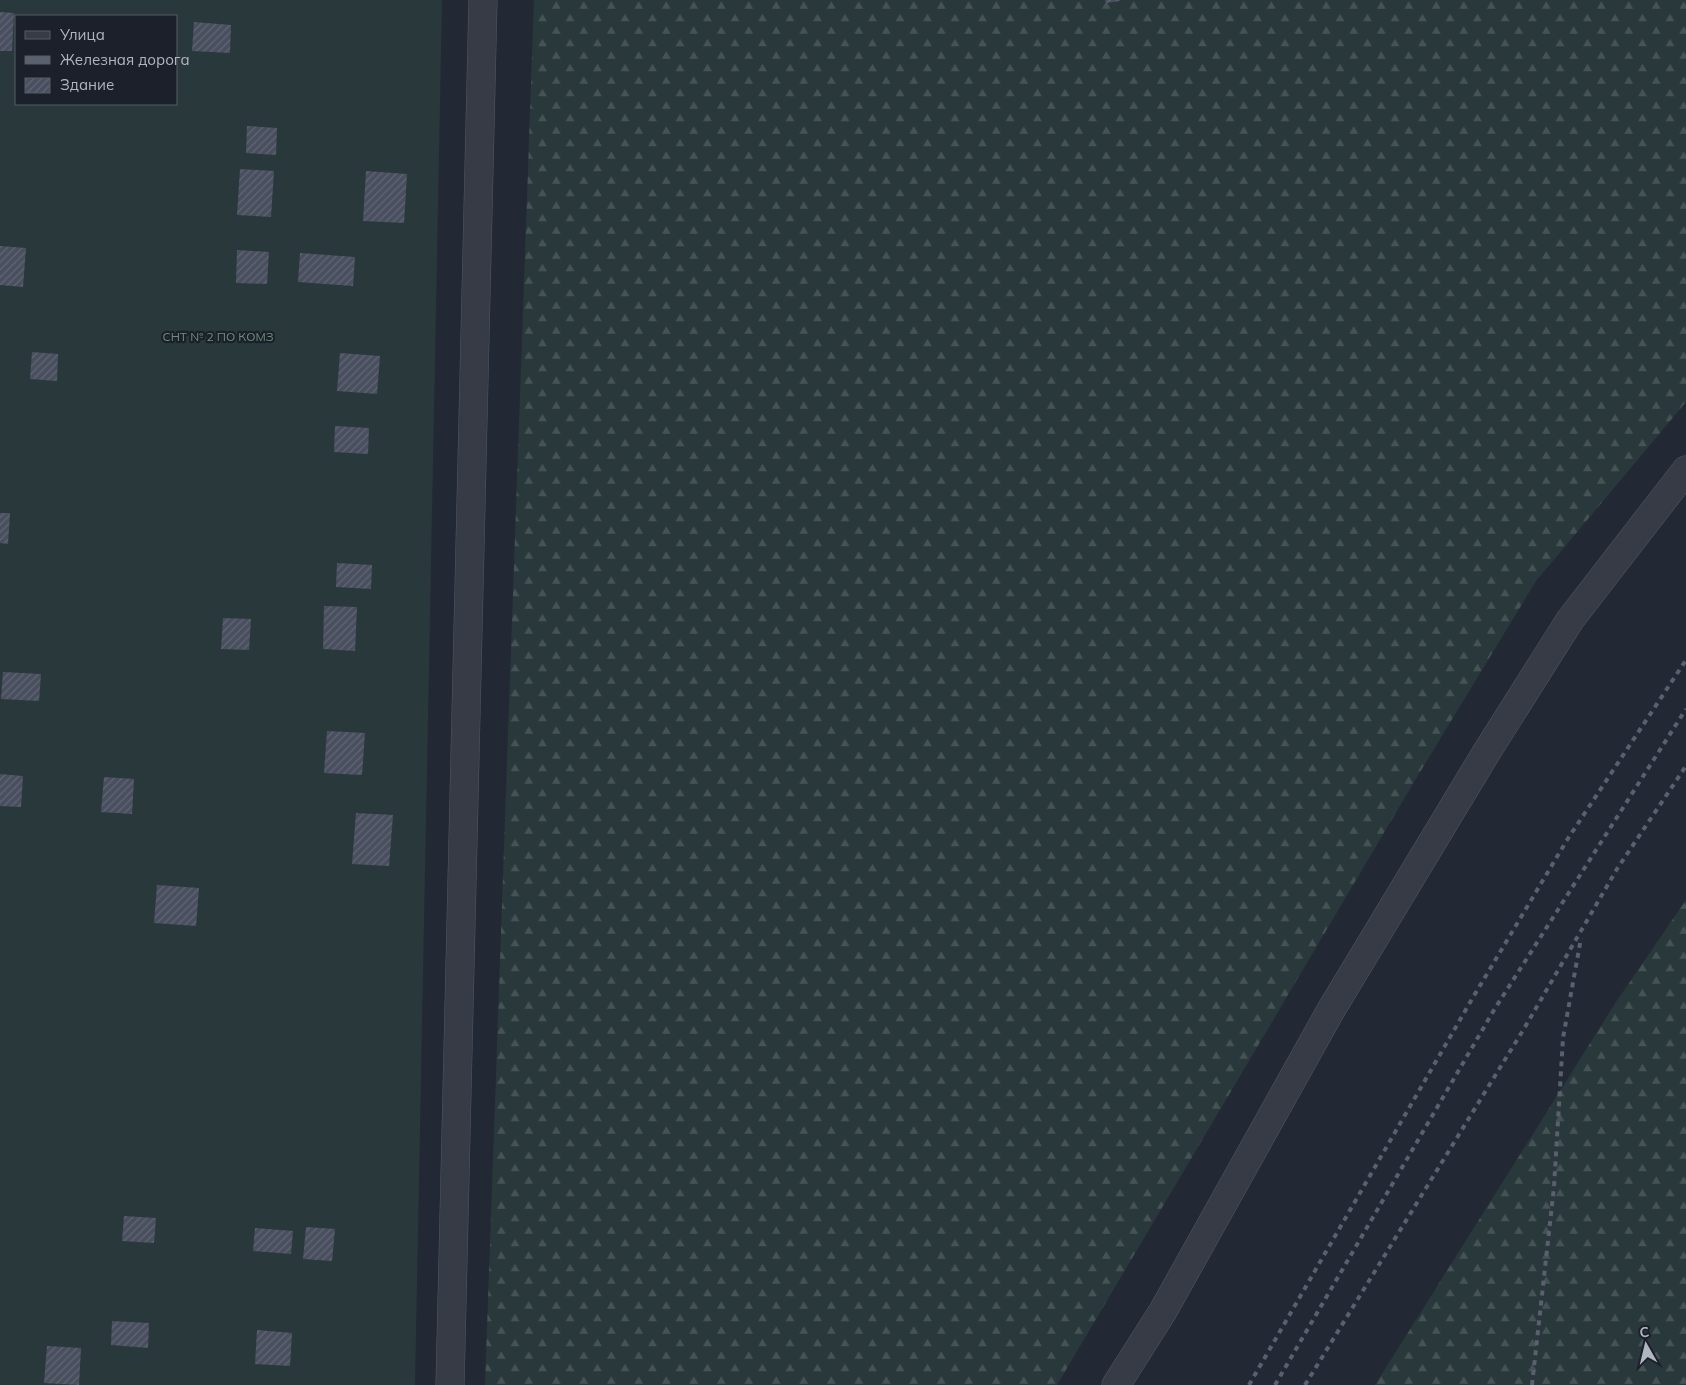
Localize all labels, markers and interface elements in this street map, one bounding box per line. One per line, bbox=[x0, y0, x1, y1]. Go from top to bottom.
legend bbox=[15, 15, 178, 105]
text: Улица bbox=[59, 25, 105, 44]
text: Железная дорога bbox=[60, 50, 190, 69]
text: Здание bbox=[60, 75, 114, 94]
park label: СНТ № 2 ПО КОМЗ bbox=[162, 329, 274, 344]
north arrow bbox=[1621, 1320, 1671, 1370]
text: С bbox=[1638, 1323, 1650, 1342]

